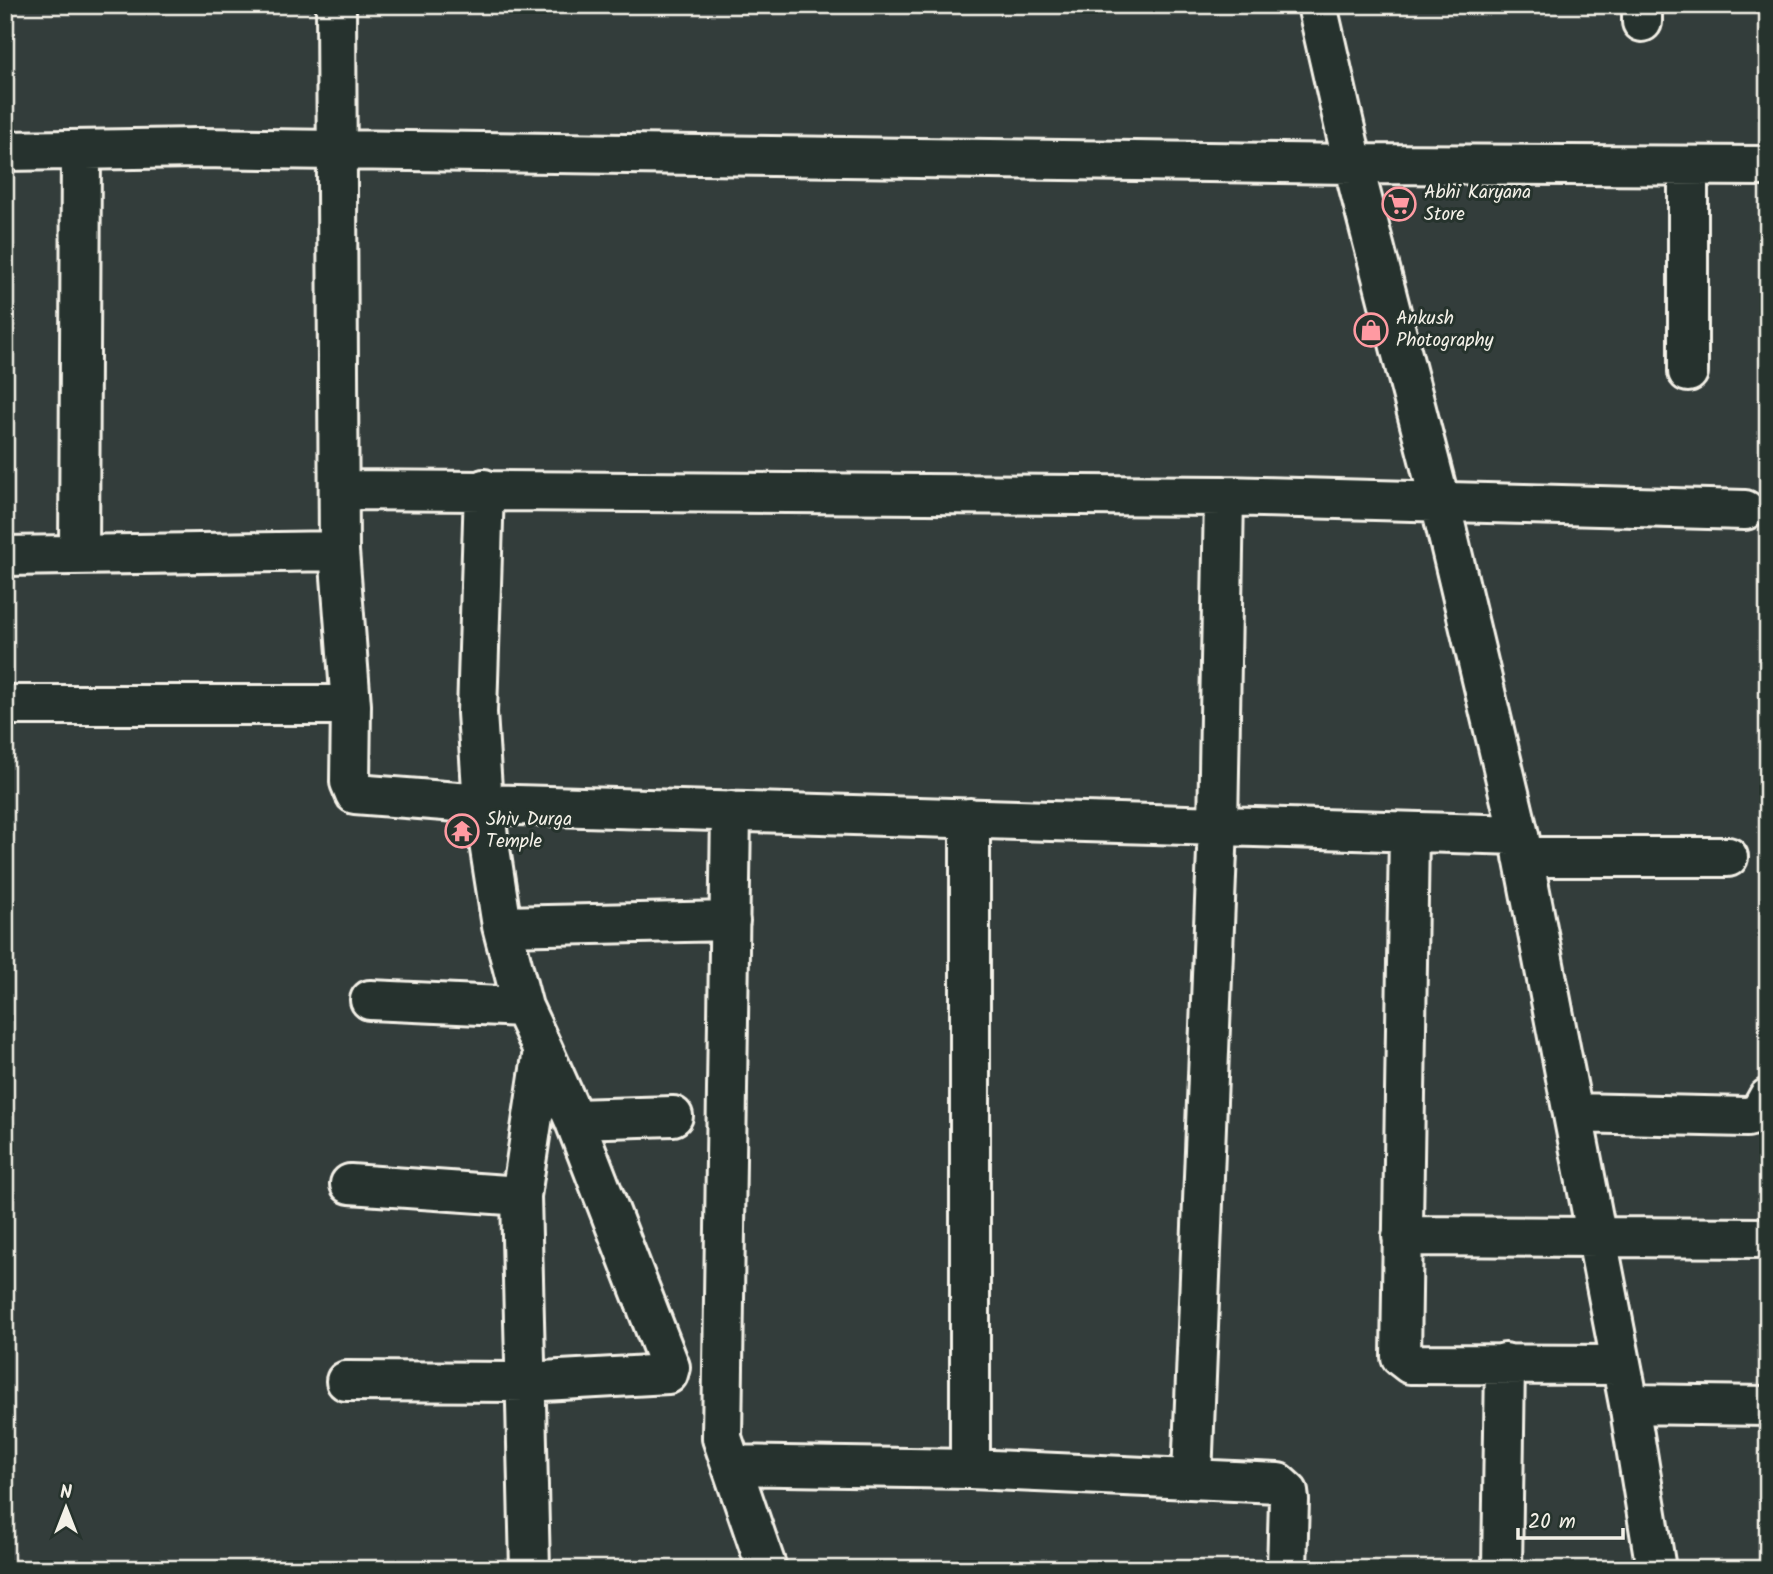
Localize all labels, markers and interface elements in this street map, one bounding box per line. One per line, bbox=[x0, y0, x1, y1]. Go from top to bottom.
place label: Abhi Karyana Store bbox=[1424, 178, 1531, 230]
supermarket icon: Abhi Karyana Store bbox=[1380, 185, 1418, 223]
place label: Ankush Photography bbox=[1396, 304, 1495, 356]
shop icon: Ankush Photography bbox=[1352, 311, 1390, 349]
place label: Shiv Durga Temple bbox=[486, 805, 572, 857]
temple icon: Shiv Durga Temple bbox=[443, 812, 481, 850]
north arrow bbox=[32, 1472, 102, 1542]
text: N bbox=[60, 1478, 72, 1508]
scale bar bbox=[1518, 1497, 1622, 1541]
text: 20 m bbox=[1528, 1506, 1576, 1539]

